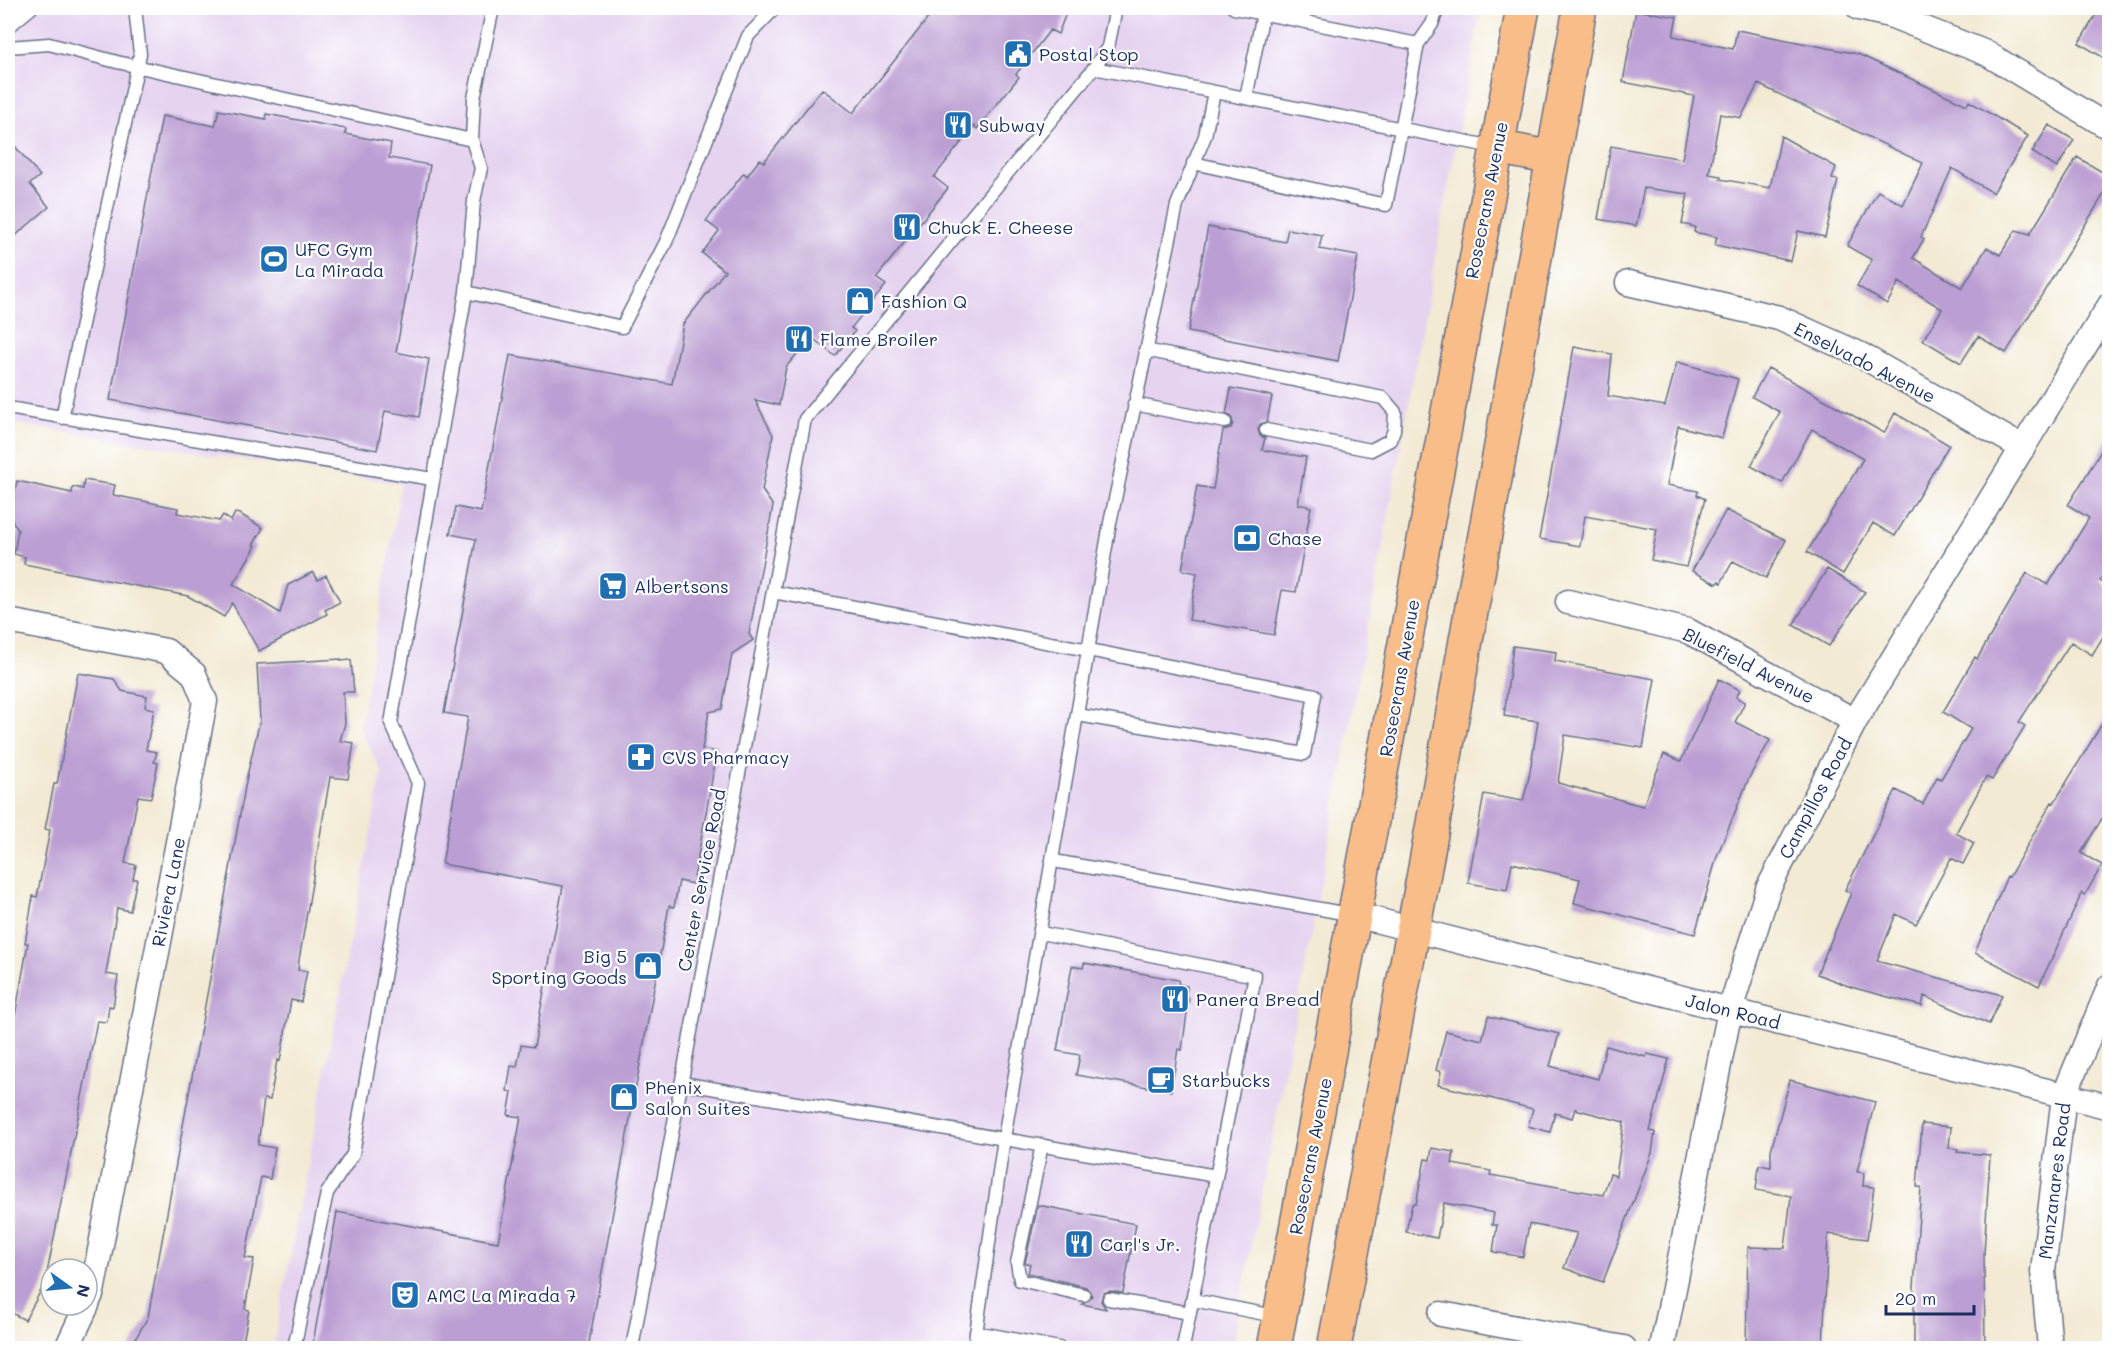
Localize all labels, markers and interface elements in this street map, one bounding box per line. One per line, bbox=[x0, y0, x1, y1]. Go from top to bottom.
public building icon: Postal Stop bbox=[1002, 38, 1034, 70]
place label: Postal Stop bbox=[1039, 42, 1139, 66]
restaurant icon: Subway bbox=[942, 109, 974, 141]
place label: Subway bbox=[979, 113, 1045, 137]
street label: Rosecrans Avenue bbox=[1459, 119, 1513, 281]
restaurant icon: Chuck E. Cheese bbox=[891, 211, 923, 243]
place label: Chuck E. Cheese bbox=[928, 215, 1073, 239]
place label: UFC Gym La Mirada bbox=[295, 237, 384, 282]
sports icon: UFC Gym La Mirada bbox=[258, 243, 290, 275]
shop icon: Fashion Q bbox=[844, 285, 876, 317]
place label: Fashion Q bbox=[881, 289, 967, 313]
street label: Enselvado Avenue bbox=[1790, 316, 1940, 408]
restaurant icon: Flame Broiler bbox=[783, 323, 815, 355]
place label: Flame Broiler bbox=[820, 327, 938, 351]
bank icon: Chase bbox=[1231, 522, 1263, 554]
place label: Chase bbox=[1268, 526, 1322, 550]
supermarket icon: Albertsons bbox=[597, 570, 629, 602]
place label: Albertsons bbox=[634, 574, 729, 598]
street label: Rosecrans Avenue bbox=[1373, 597, 1425, 759]
street label: Bluefield Avenue bbox=[1679, 622, 1819, 708]
street label: Campillos Road bbox=[1773, 733, 1857, 863]
pharmacy icon: CVS Pharmacy bbox=[625, 741, 657, 773]
place label: CVS Pharmacy bbox=[662, 745, 789, 769]
street label: Center Service Road bbox=[672, 787, 730, 973]
street label: Riviera Lane bbox=[146, 835, 190, 949]
place label: Big 5 Sporting Goods bbox=[492, 944, 627, 989]
shop icon: Big 5 Sporting Goods bbox=[632, 950, 664, 982]
restaurant icon: Panera Bread bbox=[1159, 983, 1191, 1015]
place label: Panera Bread bbox=[1196, 987, 1319, 1011]
street label: Jalon Road bbox=[1683, 988, 1783, 1034]
cafe icon: Starbucks bbox=[1145, 1064, 1177, 1096]
place label: Starbucks bbox=[1182, 1068, 1271, 1092]
place label: Phenix Salon Suites bbox=[645, 1075, 751, 1120]
street label: Rosecrans Avenue bbox=[1283, 1075, 1337, 1237]
shop icon: Phenix Salon Suites bbox=[608, 1081, 640, 1113]
street label: Manzanares Road bbox=[2032, 1101, 2076, 1261]
restaurant icon: Carl's Jr. bbox=[1063, 1228, 1095, 1260]
place label: Carl's Jr. bbox=[1100, 1232, 1180, 1256]
north arrow bbox=[39, 1257, 99, 1317]
scale bar bbox=[1886, 1278, 1974, 1316]
theatre icon: AMC La Mirada 7 bbox=[389, 1279, 421, 1311]
text: N bbox=[72, 1282, 96, 1300]
place label: AMC La Mirada 7 bbox=[426, 1283, 576, 1307]
text: 20 m bbox=[1895, 1286, 1936, 1310]

